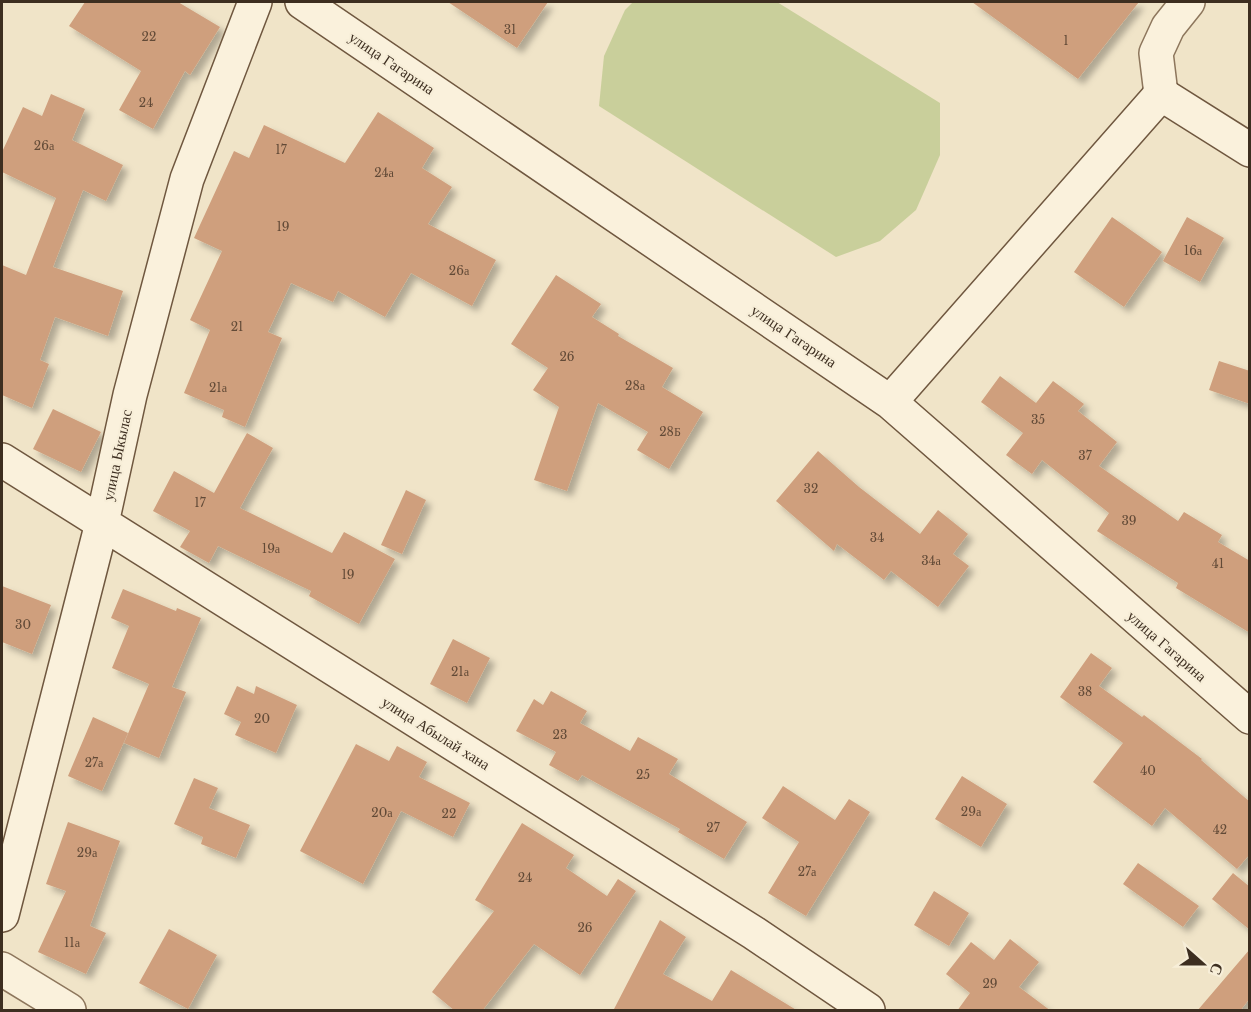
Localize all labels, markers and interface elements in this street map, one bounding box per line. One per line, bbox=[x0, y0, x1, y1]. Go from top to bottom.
house number: 31 bbox=[504, 22, 516, 37]
street label: улица Гагарина bbox=[346, 27, 439, 99]
house number: 22 bbox=[142, 29, 156, 44]
house number: 1 bbox=[1063, 33, 1069, 48]
house number: 24 bbox=[139, 95, 153, 110]
house number: 26а bbox=[34, 138, 55, 153]
house number: 17 bbox=[275, 142, 288, 157]
house number: 24а bbox=[374, 165, 395, 180]
house number: 19 bbox=[276, 219, 290, 234]
house number: 16а bbox=[1184, 243, 1203, 258]
house number: 26а bbox=[449, 263, 470, 278]
street label: улица Гагарина bbox=[748, 300, 841, 372]
house number: 21 bbox=[231, 319, 243, 334]
house number: 26 bbox=[559, 349, 575, 364]
house number: 28а bbox=[625, 378, 646, 393]
house number: 21а bbox=[209, 380, 228, 395]
street label: улица Ыкылас bbox=[98, 407, 136, 502]
house number: 35 bbox=[1031, 412, 1045, 427]
house number: 28Б bbox=[659, 424, 681, 439]
house number: 37 bbox=[1078, 448, 1093, 463]
house number: 32 bbox=[804, 481, 818, 496]
house number: 17 bbox=[194, 495, 207, 510]
house number: 39 bbox=[1121, 513, 1137, 528]
house number: 34 bbox=[870, 530, 884, 545]
house number: 19а bbox=[262, 541, 281, 556]
house number: 34а bbox=[921, 553, 942, 568]
house number: 41 bbox=[1212, 556, 1224, 571]
house number: 19 bbox=[341, 567, 355, 582]
street label: улица Гагарина bbox=[1123, 606, 1211, 686]
house number: 30 bbox=[15, 617, 31, 632]
house number: 21а bbox=[451, 664, 470, 679]
house number: 38 bbox=[1078, 684, 1092, 699]
street label: улица Абылай хана bbox=[378, 692, 494, 774]
house number: 20 bbox=[254, 711, 270, 726]
house number: 23 bbox=[553, 727, 567, 742]
house number: 27а bbox=[85, 755, 104, 770]
house number: 40 bbox=[1140, 763, 1156, 778]
house number: 25 bbox=[636, 767, 650, 782]
house number: 29а bbox=[961, 804, 982, 819]
house number: 20а bbox=[371, 805, 393, 820]
house number: 22 bbox=[442, 806, 456, 821]
house number: 27 bbox=[706, 820, 721, 835]
house number: 42 bbox=[1213, 822, 1227, 837]
house number: 29а bbox=[77, 845, 98, 860]
house number: 27а bbox=[798, 864, 817, 879]
house number: 24 bbox=[518, 870, 532, 885]
house number: 26 bbox=[577, 920, 593, 935]
north arrow bbox=[1173, 934, 1233, 994]
house number: 11а bbox=[64, 935, 81, 950]
text: С bbox=[1206, 960, 1228, 978]
house number: 29 bbox=[982, 976, 998, 991]

